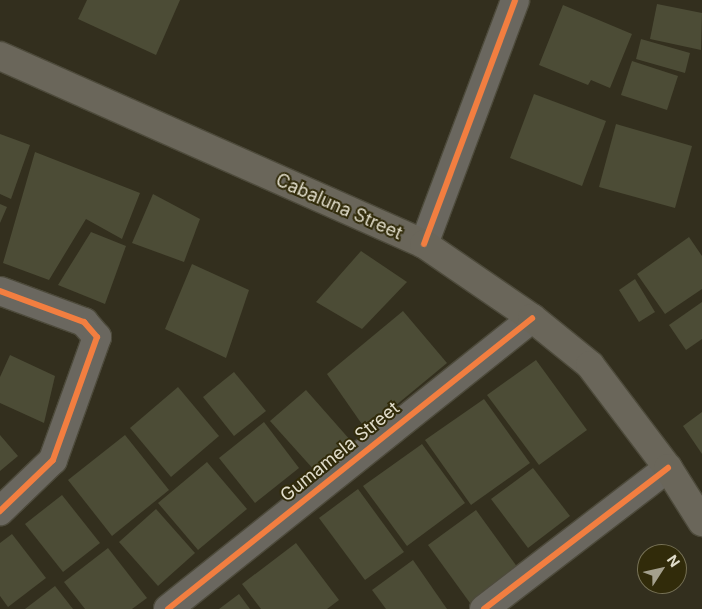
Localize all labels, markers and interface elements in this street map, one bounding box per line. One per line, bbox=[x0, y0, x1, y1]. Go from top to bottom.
street label: Cabaluna Street bbox=[272, 169, 406, 245]
street label: Gumamela Street bbox=[276, 397, 404, 507]
north arrow bbox=[637, 544, 687, 594]
text: N bbox=[664, 551, 684, 570]

